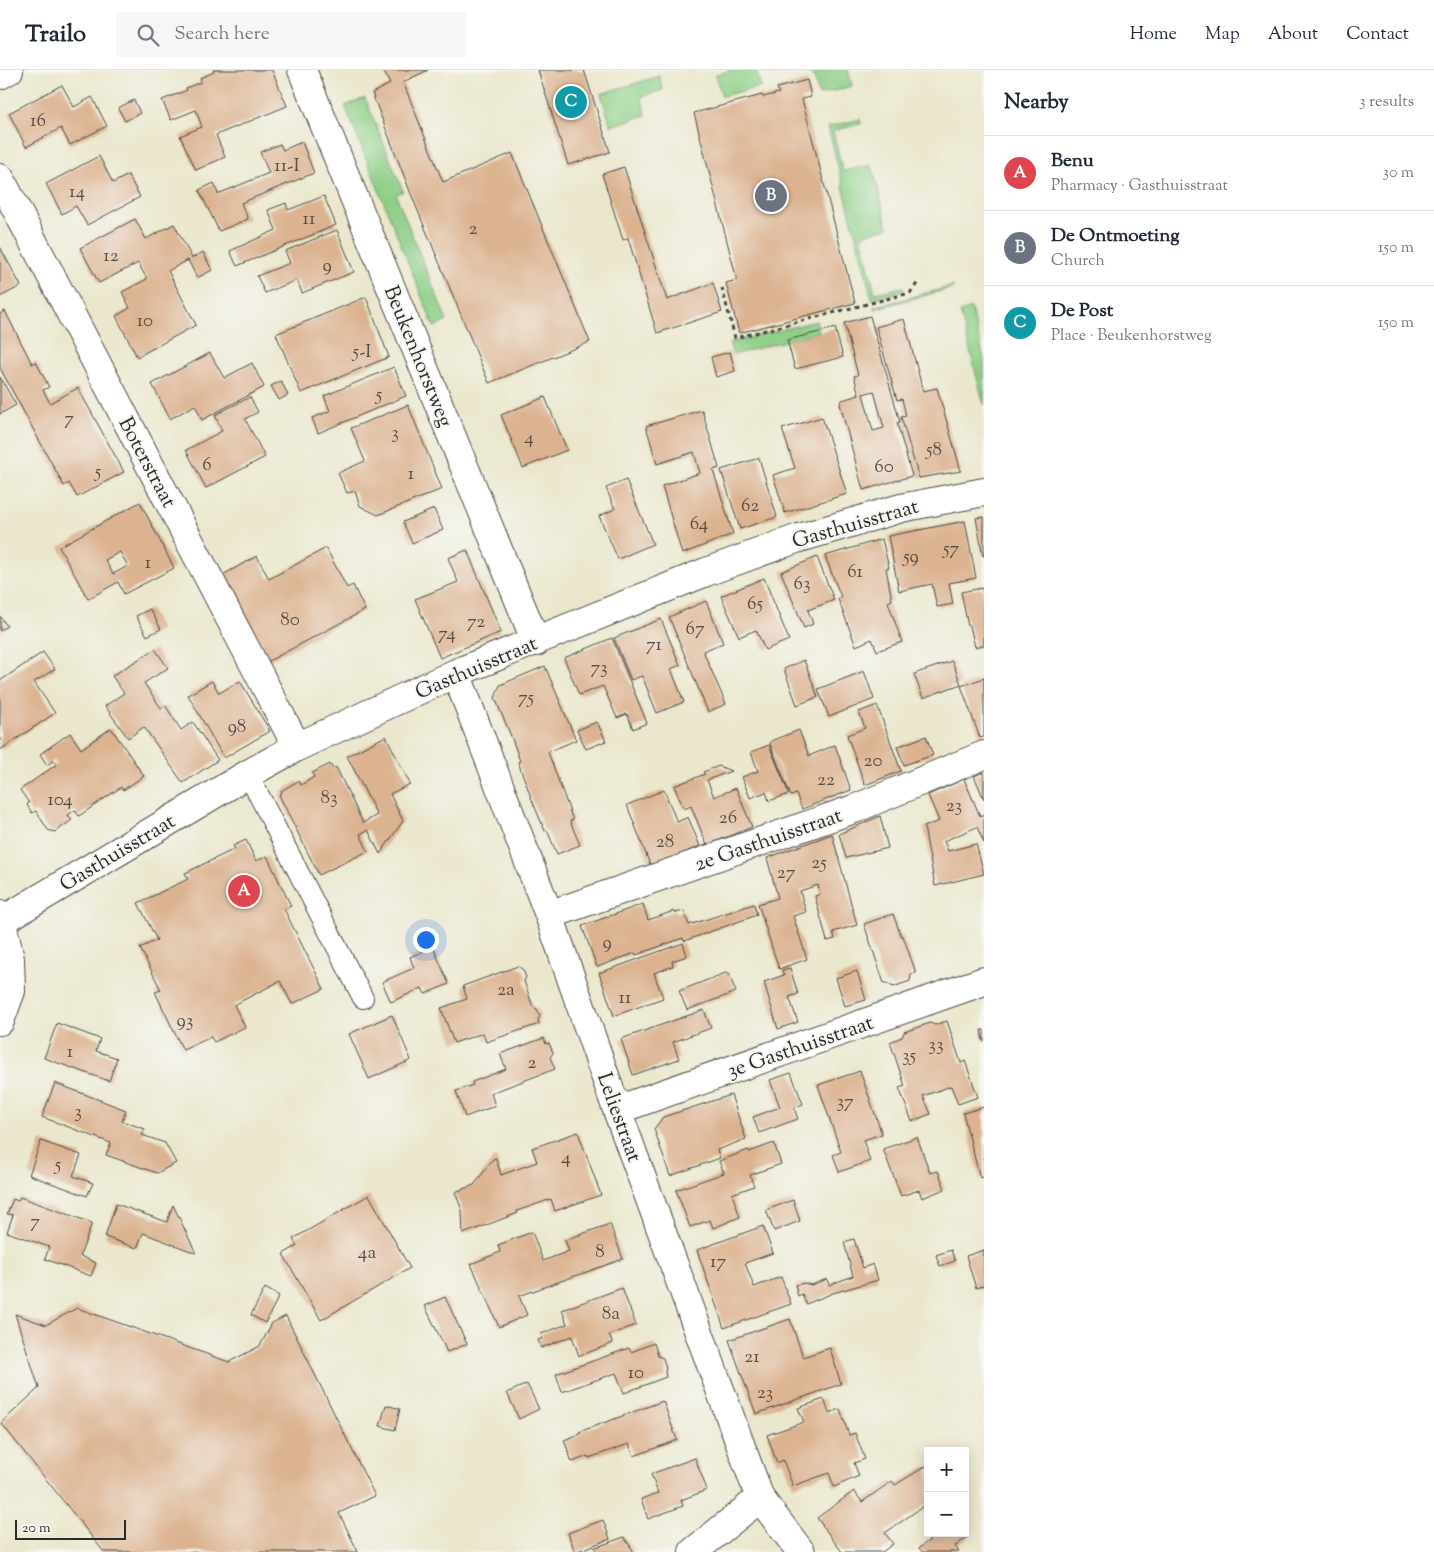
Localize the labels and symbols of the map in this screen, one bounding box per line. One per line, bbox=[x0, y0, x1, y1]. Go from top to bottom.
pin: C bbox=[555, 83, 587, 121]
house number: 16 bbox=[30, 108, 46, 135]
house number: 11-I bbox=[274, 153, 300, 180]
pin: B bbox=[755, 177, 787, 215]
house number: 14 bbox=[69, 179, 85, 206]
house number: 11 bbox=[303, 206, 316, 233]
house number: 2 bbox=[469, 216, 478, 243]
house number: 12 bbox=[103, 243, 119, 270]
house number: 9 bbox=[322, 253, 332, 280]
street label: Beukenhorstweg bbox=[375, 281, 459, 432]
house number: 10 bbox=[137, 308, 153, 335]
house number: 5-I bbox=[351, 339, 372, 366]
house number: 5 bbox=[375, 382, 383, 409]
house number: 7 bbox=[64, 406, 74, 433]
street label: Boterstraat bbox=[110, 412, 183, 514]
house number: 3 bbox=[391, 420, 399, 447]
house number: 4 bbox=[524, 425, 534, 452]
house number: 58 bbox=[925, 437, 942, 464]
house number: 6 bbox=[202, 452, 212, 479]
house number: 60 bbox=[874, 454, 894, 481]
house number: 5 bbox=[94, 459, 102, 486]
house number: 1 bbox=[408, 461, 415, 488]
house number: 62 bbox=[741, 493, 759, 520]
street label: Gasthuisstraat bbox=[789, 493, 922, 557]
house number: 64 bbox=[690, 511, 709, 538]
house number: 57 bbox=[942, 536, 959, 563]
house number: 59 bbox=[902, 544, 919, 571]
house number: 1 bbox=[145, 550, 152, 577]
house number: 61 bbox=[847, 559, 863, 586]
house number: 63 bbox=[793, 571, 811, 598]
house number: 65 bbox=[747, 591, 763, 618]
house number: 80 bbox=[280, 607, 300, 634]
house number: 72 bbox=[467, 609, 485, 636]
house number: 67 bbox=[686, 616, 705, 643]
house number: 74 bbox=[438, 621, 456, 648]
street label: Gasthuisstraat bbox=[411, 630, 543, 708]
house number: 71 bbox=[646, 632, 663, 659]
house number: 73 bbox=[590, 655, 608, 682]
house number: 75 bbox=[518, 685, 535, 712]
house number: 98 bbox=[228, 714, 246, 741]
house number: 20 bbox=[864, 748, 882, 775]
house number: 22 bbox=[817, 767, 835, 794]
house number: 83 bbox=[320, 785, 338, 812]
house number: 104 bbox=[48, 787, 73, 814]
house number: 23 bbox=[946, 793, 962, 820]
street label: 2e Gasthuisstraat bbox=[691, 802, 847, 880]
house number: 26 bbox=[719, 805, 737, 832]
street label: Gasthuisstraat bbox=[54, 807, 182, 900]
house number: 28 bbox=[656, 829, 674, 856]
house number: 25 bbox=[811, 850, 827, 877]
house number: 27 bbox=[777, 860, 796, 887]
pin: A bbox=[228, 872, 260, 910]
your location bbox=[413, 927, 439, 953]
house number: 9 bbox=[602, 930, 612, 957]
house number: 2a bbox=[497, 977, 515, 1004]
house number: 11 bbox=[619, 985, 632, 1012]
house number: 93 bbox=[177, 1008, 193, 1035]
street label: 3e Gasthuisstraat bbox=[723, 1009, 878, 1087]
house number: 33 bbox=[928, 1032, 944, 1059]
house number: 1 bbox=[67, 1039, 74, 1066]
house number: 35 bbox=[902, 1043, 917, 1070]
house number: 2 bbox=[528, 1050, 537, 1077]
street label: Leliestraat bbox=[588, 1069, 648, 1167]
house number: 37 bbox=[836, 1089, 854, 1116]
house number: 3 bbox=[74, 1099, 82, 1126]
house number: 4 bbox=[561, 1145, 571, 1172]
house number: 5 bbox=[54, 1152, 62, 1179]
house number: 7 bbox=[30, 1209, 40, 1236]
house number: 8 bbox=[595, 1239, 605, 1266]
house number: 4a bbox=[358, 1240, 376, 1267]
house number: 17 bbox=[710, 1249, 726, 1276]
house number: 8a bbox=[602, 1301, 620, 1328]
house number: 21 bbox=[744, 1344, 760, 1371]
house number: 10 bbox=[628, 1360, 644, 1387]
house number: 23 bbox=[757, 1380, 773, 1407]
scale bar bbox=[15, 1517, 126, 1540]

